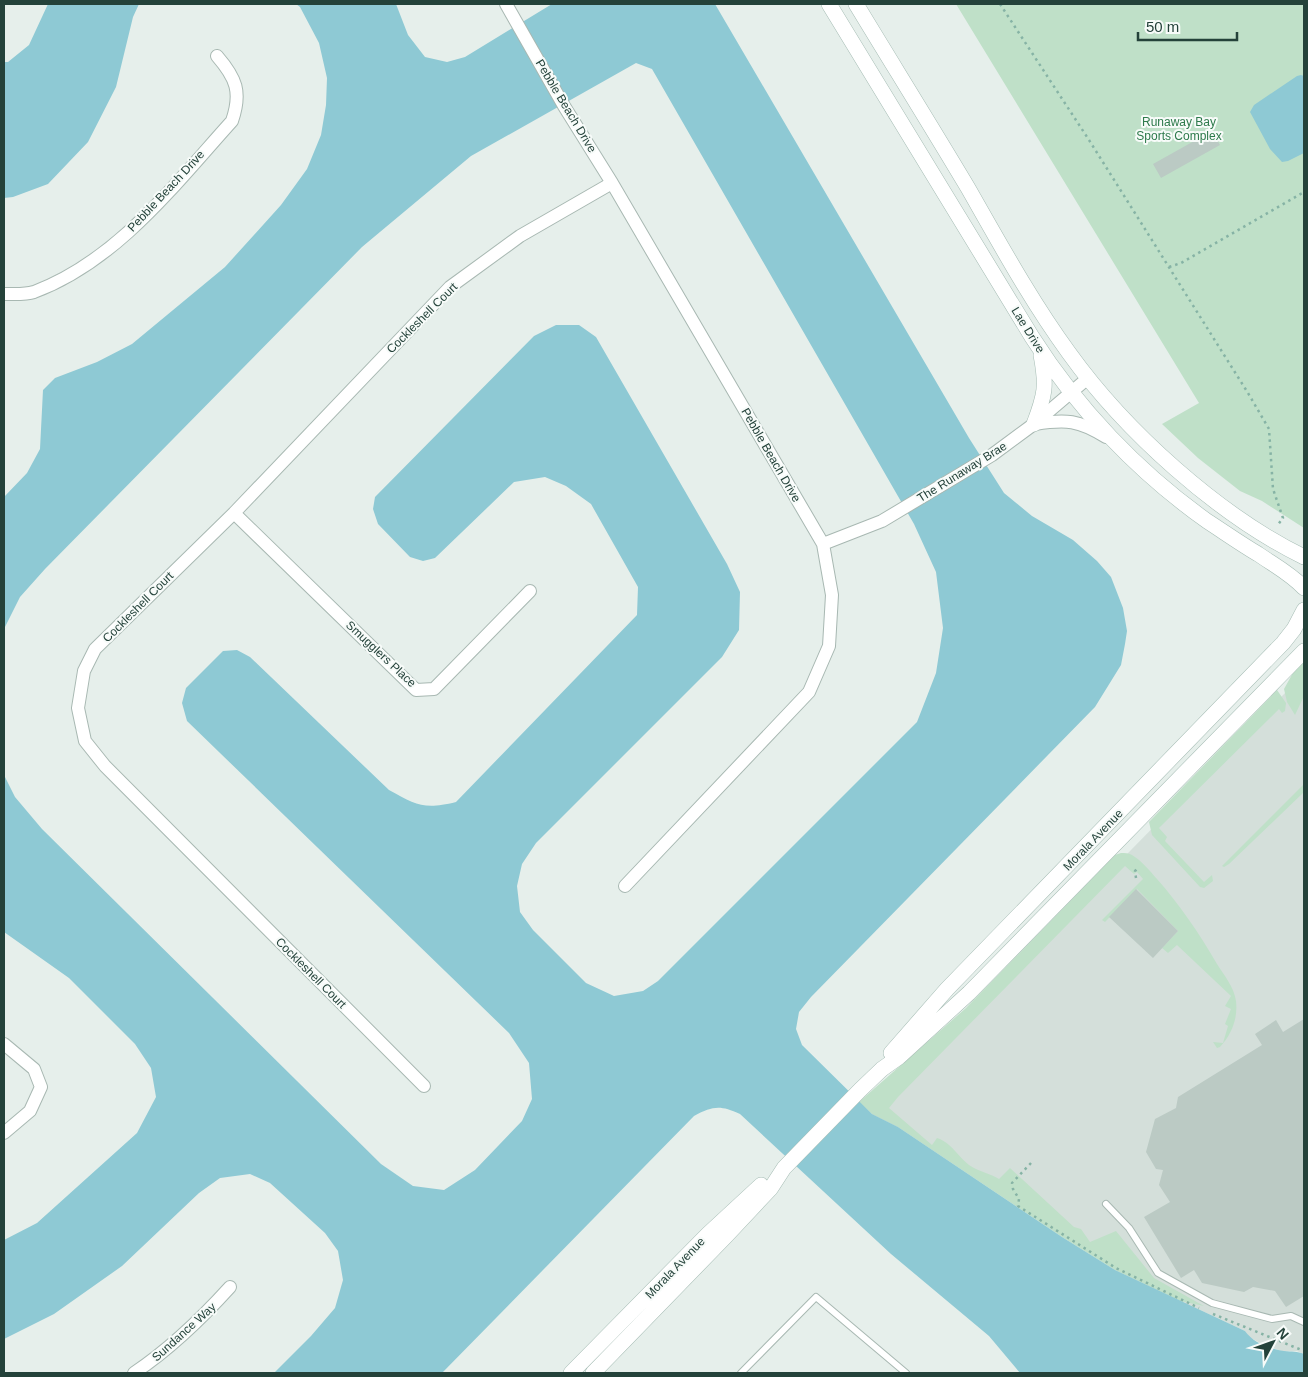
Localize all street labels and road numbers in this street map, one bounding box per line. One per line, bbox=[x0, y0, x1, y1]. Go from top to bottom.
street label: Pebble Beach Drive bbox=[533, 57, 599, 155]
street label: Pebble Beach Drive bbox=[125, 147, 208, 235]
street label: Cockleshell Court bbox=[384, 279, 461, 356]
street label: Lae Drive bbox=[1008, 305, 1048, 356]
street label: Pebble Beach Drive bbox=[738, 406, 804, 505]
street label: The Runaway Brae bbox=[915, 439, 1010, 505]
street label: Cockleshell Court bbox=[100, 568, 177, 645]
street label: Smugglers Place bbox=[343, 618, 419, 690]
street label: Morala Avenue bbox=[1060, 806, 1126, 874]
street label: Cockleshell Court bbox=[273, 935, 350, 1012]
street label: Morala Avenue bbox=[642, 1234, 708, 1302]
street label: Sundance Way bbox=[149, 1300, 219, 1364]

